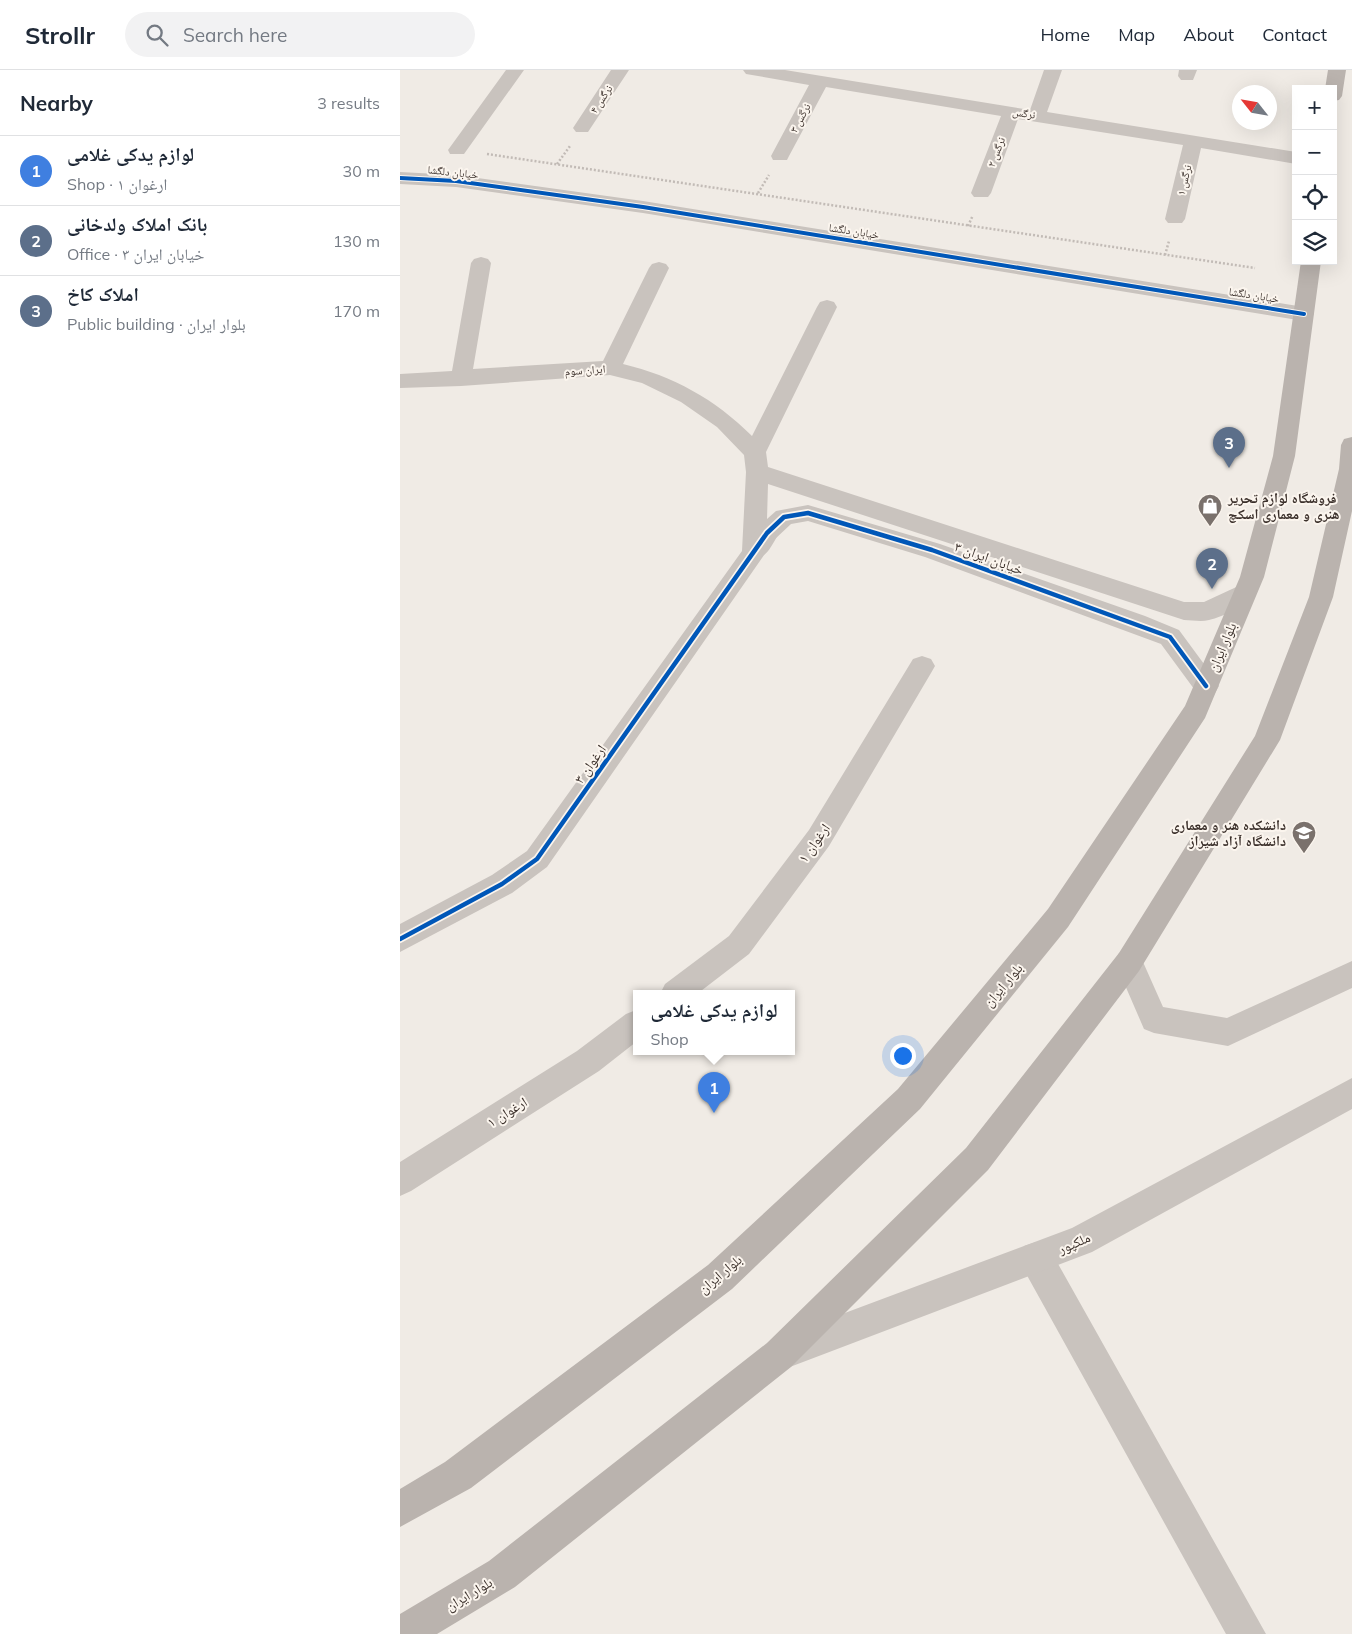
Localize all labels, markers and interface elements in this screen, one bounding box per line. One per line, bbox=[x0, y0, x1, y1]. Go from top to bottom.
search box bbox=[125, 12, 475, 57]
text: Strollr bbox=[25, 20, 95, 50]
icon: search bbox=[143, 21, 171, 49]
text: Search here bbox=[183, 23, 287, 47]
text: Home bbox=[1040, 23, 1090, 46]
text: Map bbox=[1118, 23, 1155, 46]
text: About bbox=[1183, 23, 1234, 46]
text: Contact bbox=[1262, 23, 1327, 46]
street label: نرگس ۴ bbox=[587, 82, 615, 116]
north arrow bbox=[1232, 85, 1277, 130]
map controls bbox=[1292, 85, 1337, 265]
button: + bbox=[1292, 85, 1337, 130]
text: Nearby bbox=[20, 90, 93, 116]
text: 3 results bbox=[317, 93, 380, 113]
street label: نرگس ۳ bbox=[787, 101, 813, 135]
street label: نرگس bbox=[1011, 104, 1037, 122]
button: − bbox=[1292, 130, 1337, 175]
street label: نرگس ۲ bbox=[984, 135, 1008, 169]
text: لوازم یدکی غلامی bbox=[67, 142, 194, 166]
text: 1 bbox=[31, 161, 41, 181]
text: 30 m bbox=[343, 161, 380, 181]
street label: خیابان دلگشا bbox=[427, 162, 479, 182]
street label: نرگس ۱ bbox=[1174, 163, 1194, 197]
text: Shop · ارغوان ۱ bbox=[67, 174, 167, 194]
button: locate bbox=[1292, 175, 1337, 220]
text: بانک املاک ولدخانی bbox=[67, 212, 207, 236]
street label: خیابان دلگشا bbox=[828, 220, 880, 242]
button: layers bbox=[1292, 220, 1337, 265]
text: 2 bbox=[31, 231, 41, 251]
text: 130 m bbox=[333, 231, 380, 251]
text: Office · خیابان ایران ۳ bbox=[67, 244, 205, 264]
text: املاک کاخ bbox=[67, 282, 139, 306]
street label: خیابان دلگشا bbox=[1228, 284, 1280, 306]
text: 3 bbox=[31, 301, 41, 321]
text: 170 m bbox=[333, 301, 380, 321]
text: Public building · بلوار ایران bbox=[67, 314, 246, 334]
street label: ایران سوم bbox=[564, 362, 606, 378]
pin: 3 bbox=[1213, 427, 1245, 468]
place label: فروشگاه لوازم تحریر هنری و معماری اسکچ bbox=[1227, 489, 1340, 523]
shop icon: فروشگاه لوازم تحریر هنری و معماری اسکچ bbox=[1197, 493, 1223, 527]
street label: خیابان ایران ۳ bbox=[952, 537, 1026, 579]
pin: 2 bbox=[1196, 548, 1228, 589]
street label: بلوار ایران bbox=[1204, 620, 1240, 674]
street label: ارغوان ۳ bbox=[570, 741, 610, 787]
place label: دانشکده هنر و معماری دانشگاه آزاد شیراز bbox=[1171, 816, 1286, 850]
street label: ارغوان ۱ bbox=[794, 820, 834, 866]
school or university icon: دانشکده هنر و معماری دانشگاه آزاد شیراز bbox=[1291, 820, 1317, 854]
street label: بلوار ایران bbox=[980, 959, 1027, 1011]
popup bbox=[633, 990, 795, 1055]
text: لوازم یدکی غلامی bbox=[650, 998, 778, 1022]
text: Shop bbox=[650, 1029, 689, 1049]
your location bbox=[890, 1043, 916, 1069]
pin: 1 bbox=[698, 1072, 730, 1113]
street label: ارغوان ۱ bbox=[484, 1093, 530, 1131]
street label: ملکپور bbox=[1054, 1228, 1093, 1258]
street label: بلوار ایران bbox=[694, 1250, 746, 1297]
street label: بلوار ایران bbox=[442, 1573, 496, 1615]

